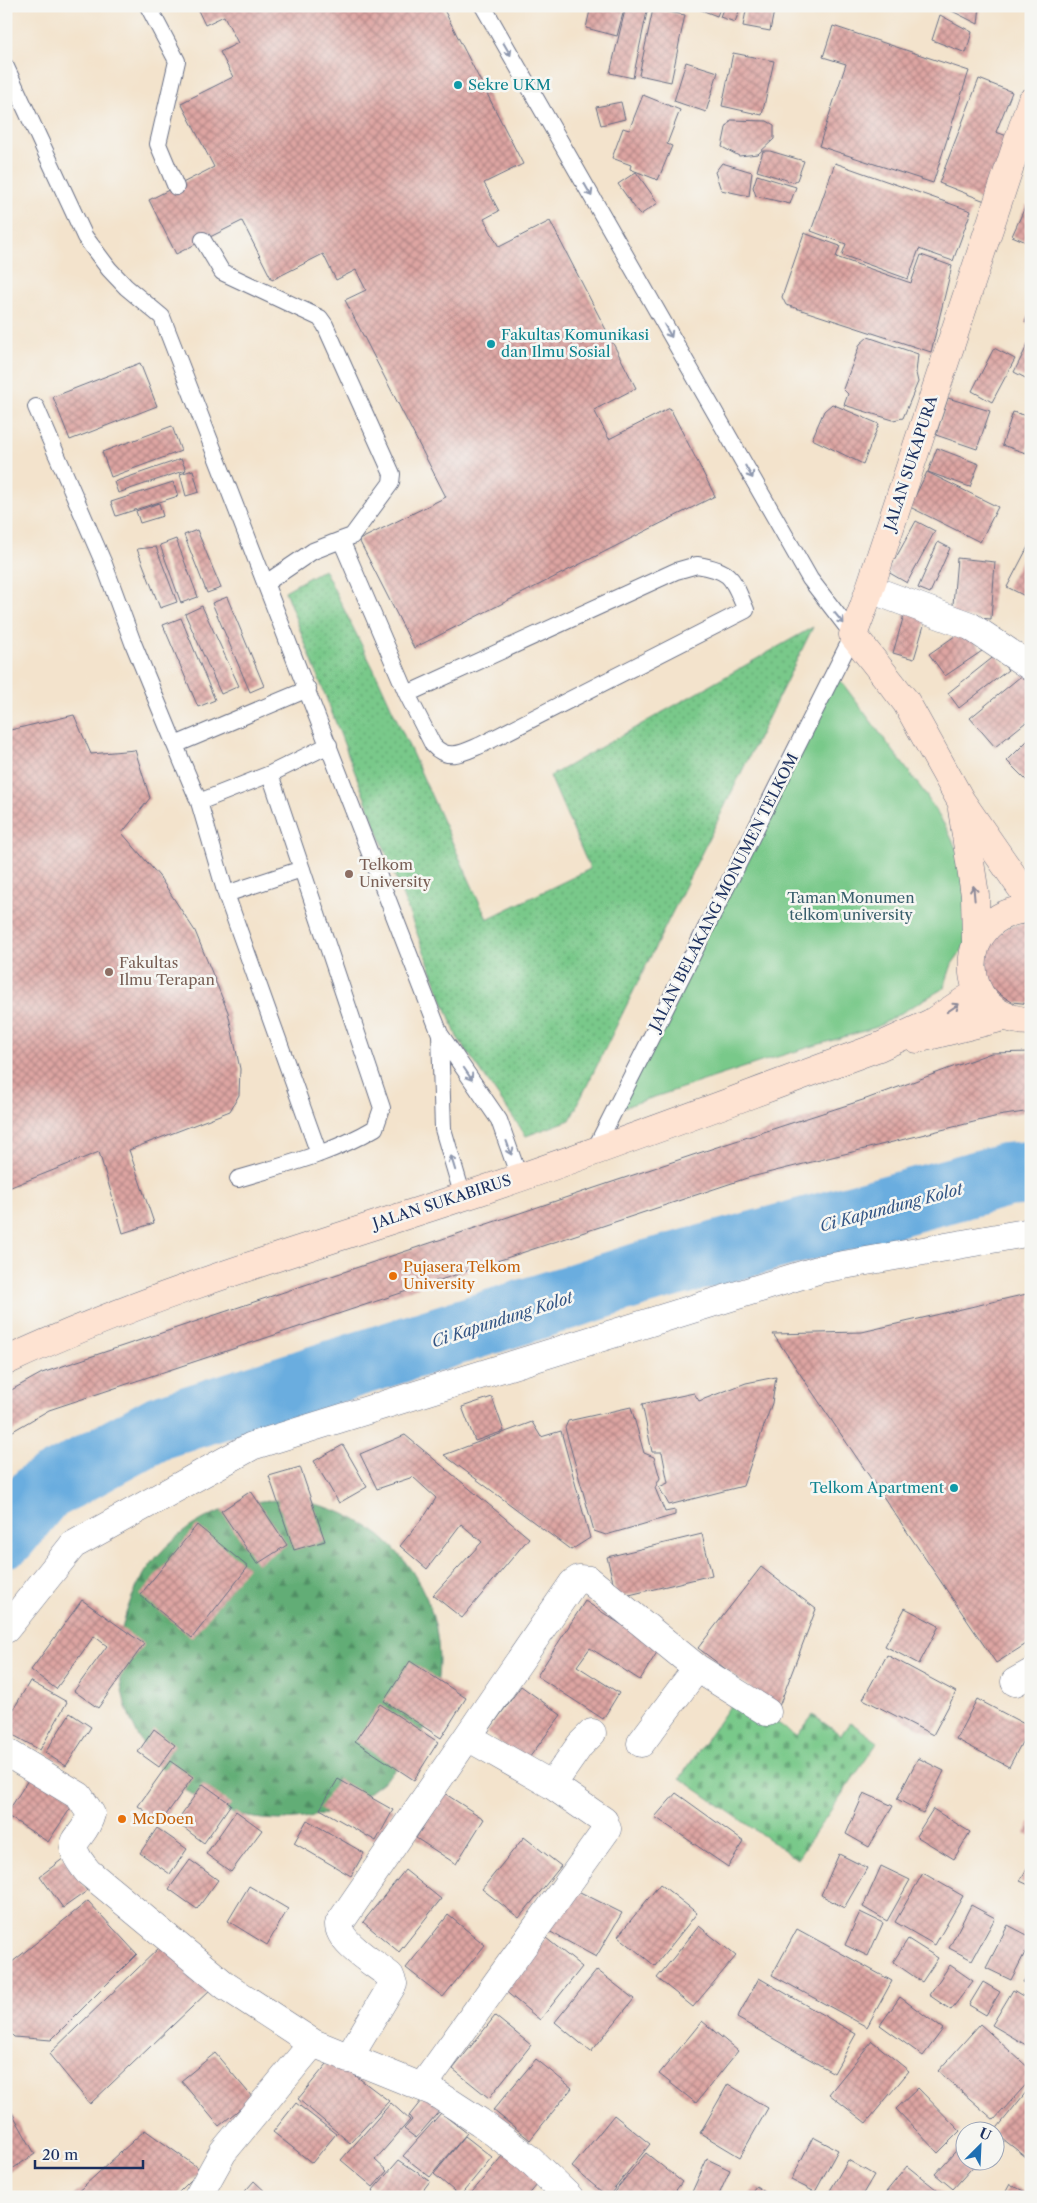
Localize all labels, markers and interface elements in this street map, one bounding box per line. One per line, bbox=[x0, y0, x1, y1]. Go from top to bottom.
one-way arrow bbox=[503, 41, 513, 55]
place label: Sekre UKM bbox=[468, 75, 551, 94]
marker: Sekre UKM bbox=[452, 79, 464, 91]
one-way arrow bbox=[583, 182, 593, 197]
one-way arrow bbox=[663, 324, 673, 339]
place label: Fakultas Komunikasi dan Ilmu Sosial bbox=[501, 325, 650, 361]
marker: Fakultas Komunikasi dan Ilmu Sosial bbox=[485, 338, 497, 350]
street label: JALAN SUKAPURA bbox=[879, 392, 942, 535]
one-way arrow bbox=[744, 465, 754, 479]
one-way arrow bbox=[833, 611, 844, 624]
street label: JALAN BELAKANG MONUMEN TELKOM bbox=[644, 750, 802, 1036]
place label: Telkom University bbox=[359, 855, 432, 891]
marker: Telkom University bbox=[343, 868, 355, 880]
one-way arrow bbox=[969, 885, 979, 901]
park label: Taman Monumen telkom university bbox=[787, 888, 915, 924]
place label: Fakultas Ilmu Terapan bbox=[119, 953, 215, 989]
marker: Fakultas Ilmu Terapan bbox=[103, 966, 115, 978]
one-way arrow bbox=[946, 1003, 960, 1013]
one-way arrow bbox=[462, 1067, 473, 1081]
one-way arrow bbox=[505, 1140, 514, 1156]
one-way arrow bbox=[448, 1155, 458, 1171]
street label: JALAN SUKABIRUS bbox=[368, 1170, 513, 1234]
water label: Ci Kapundung Kolot bbox=[817, 1178, 966, 1236]
place label: Pujasera Telkom University bbox=[403, 1257, 521, 1293]
marker: Pujasera Telkom University bbox=[387, 1270, 399, 1282]
water label: Ci Kapundung Kolot bbox=[429, 1286, 576, 1351]
place label: Telkom Apartment bbox=[810, 1478, 945, 1497]
marker: Telkom Apartment bbox=[948, 1482, 960, 1494]
place label: McDoen bbox=[132, 1809, 194, 1828]
marker: McDoen bbox=[116, 1813, 128, 1825]
north arrow bbox=[954, 2120, 1004, 2170]
text: U bbox=[976, 2124, 995, 2145]
scale bar bbox=[35, 2138, 142, 2170]
text: 20 m bbox=[42, 2145, 78, 2164]

